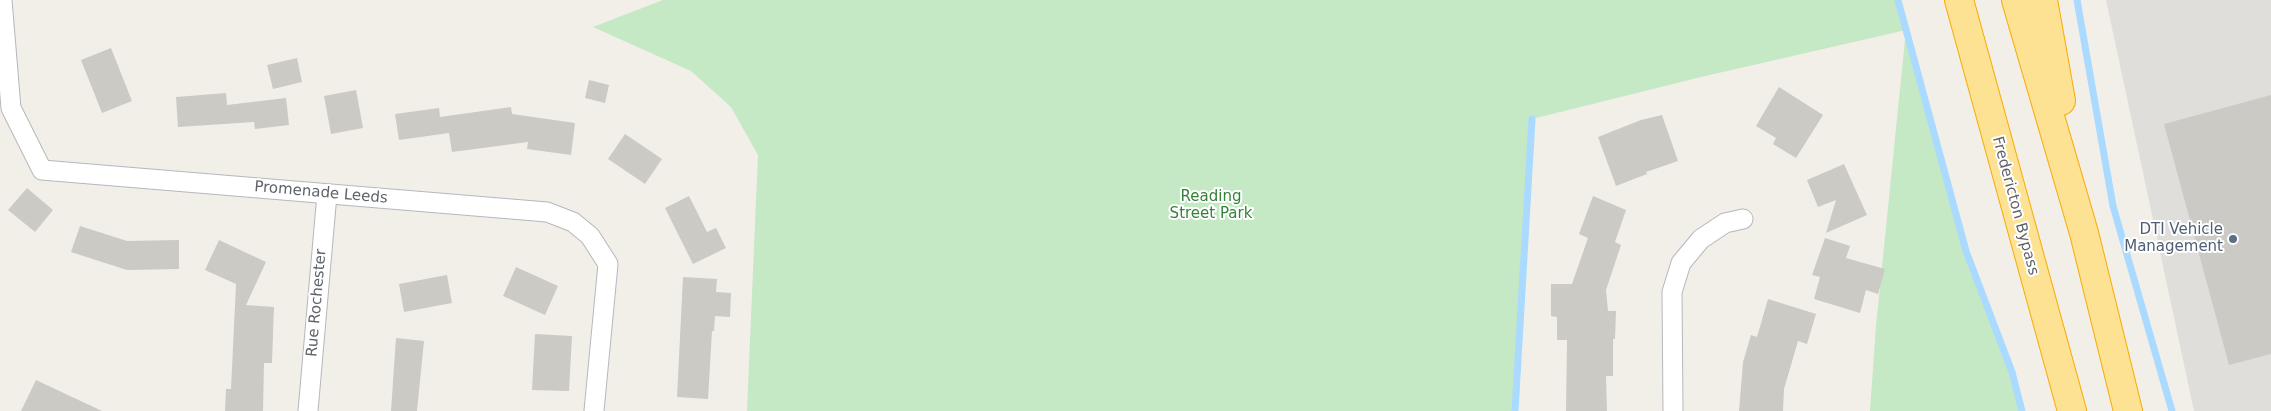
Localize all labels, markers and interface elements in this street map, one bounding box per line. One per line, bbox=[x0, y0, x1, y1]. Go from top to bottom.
street label: Fredericton Bypass bbox=[1988, 135, 2042, 277]
street label: Promenade Leeds bbox=[254, 178, 388, 208]
park label: Reading Street Park bbox=[1170, 188, 1252, 223]
place label: DTI Vehicle Management bbox=[2124, 221, 2223, 256]
marker: DTI Vehicle Management bbox=[2227, 233, 2239, 245]
street label: Rue Rochester bbox=[303, 248, 331, 358]

